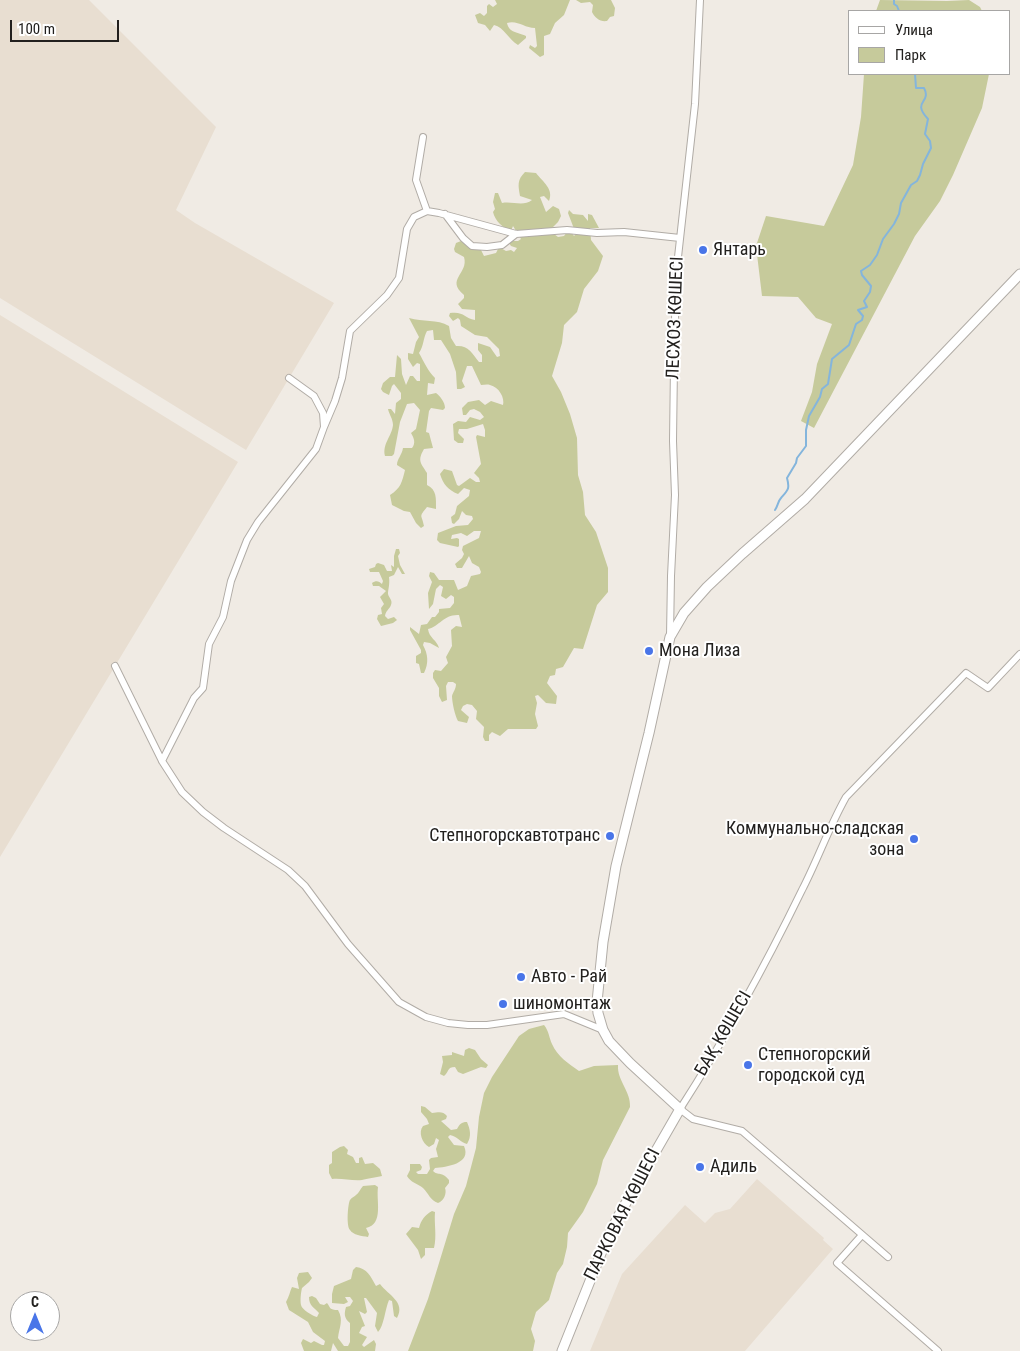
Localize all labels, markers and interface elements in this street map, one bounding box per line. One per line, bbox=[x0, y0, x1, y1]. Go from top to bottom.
scale bar bbox=[12, 10, 121, 42]
legend bbox=[848, 10, 1010, 75]
text: 100 m bbox=[18, 20, 55, 38]
text: Улица bbox=[895, 21, 933, 39]
text: Парк bbox=[895, 46, 926, 64]
place label: Янтарь bbox=[713, 239, 766, 261]
marker: Янтарь bbox=[697, 244, 709, 256]
street label: ЛЕСХОЗ КӨШЕСІ bbox=[663, 256, 689, 380]
place label: Мона Лиза bbox=[659, 640, 740, 662]
marker: Мона Лиза bbox=[643, 645, 655, 657]
place label: Коммунально-сладская зона bbox=[726, 818, 904, 861]
place label: Степногорскавтотранс bbox=[429, 825, 600, 847]
marker: Степногорскавтотранс bbox=[604, 830, 616, 842]
marker: Коммунально-сладская зона bbox=[908, 833, 920, 845]
place label: Авто - Рай bbox=[531, 966, 607, 988]
marker: Авто - Рай bbox=[515, 971, 527, 983]
street label: БАҚ КӨШЕСІ bbox=[691, 988, 757, 1080]
place label: шиномонтаж bbox=[513, 993, 611, 1015]
marker: шиномонтаж bbox=[497, 998, 509, 1010]
place label: Степногорский городской суд bbox=[758, 1044, 871, 1086]
marker: Степногорский городской суд bbox=[742, 1059, 754, 1071]
street label: ПАРКОВАЯ КӨШЕСІ bbox=[580, 1145, 666, 1285]
place label: Адиль bbox=[710, 1156, 757, 1178]
marker: Адиль bbox=[694, 1161, 706, 1173]
north arrow bbox=[10, 1291, 60, 1341]
text: С bbox=[31, 1294, 39, 1310]

